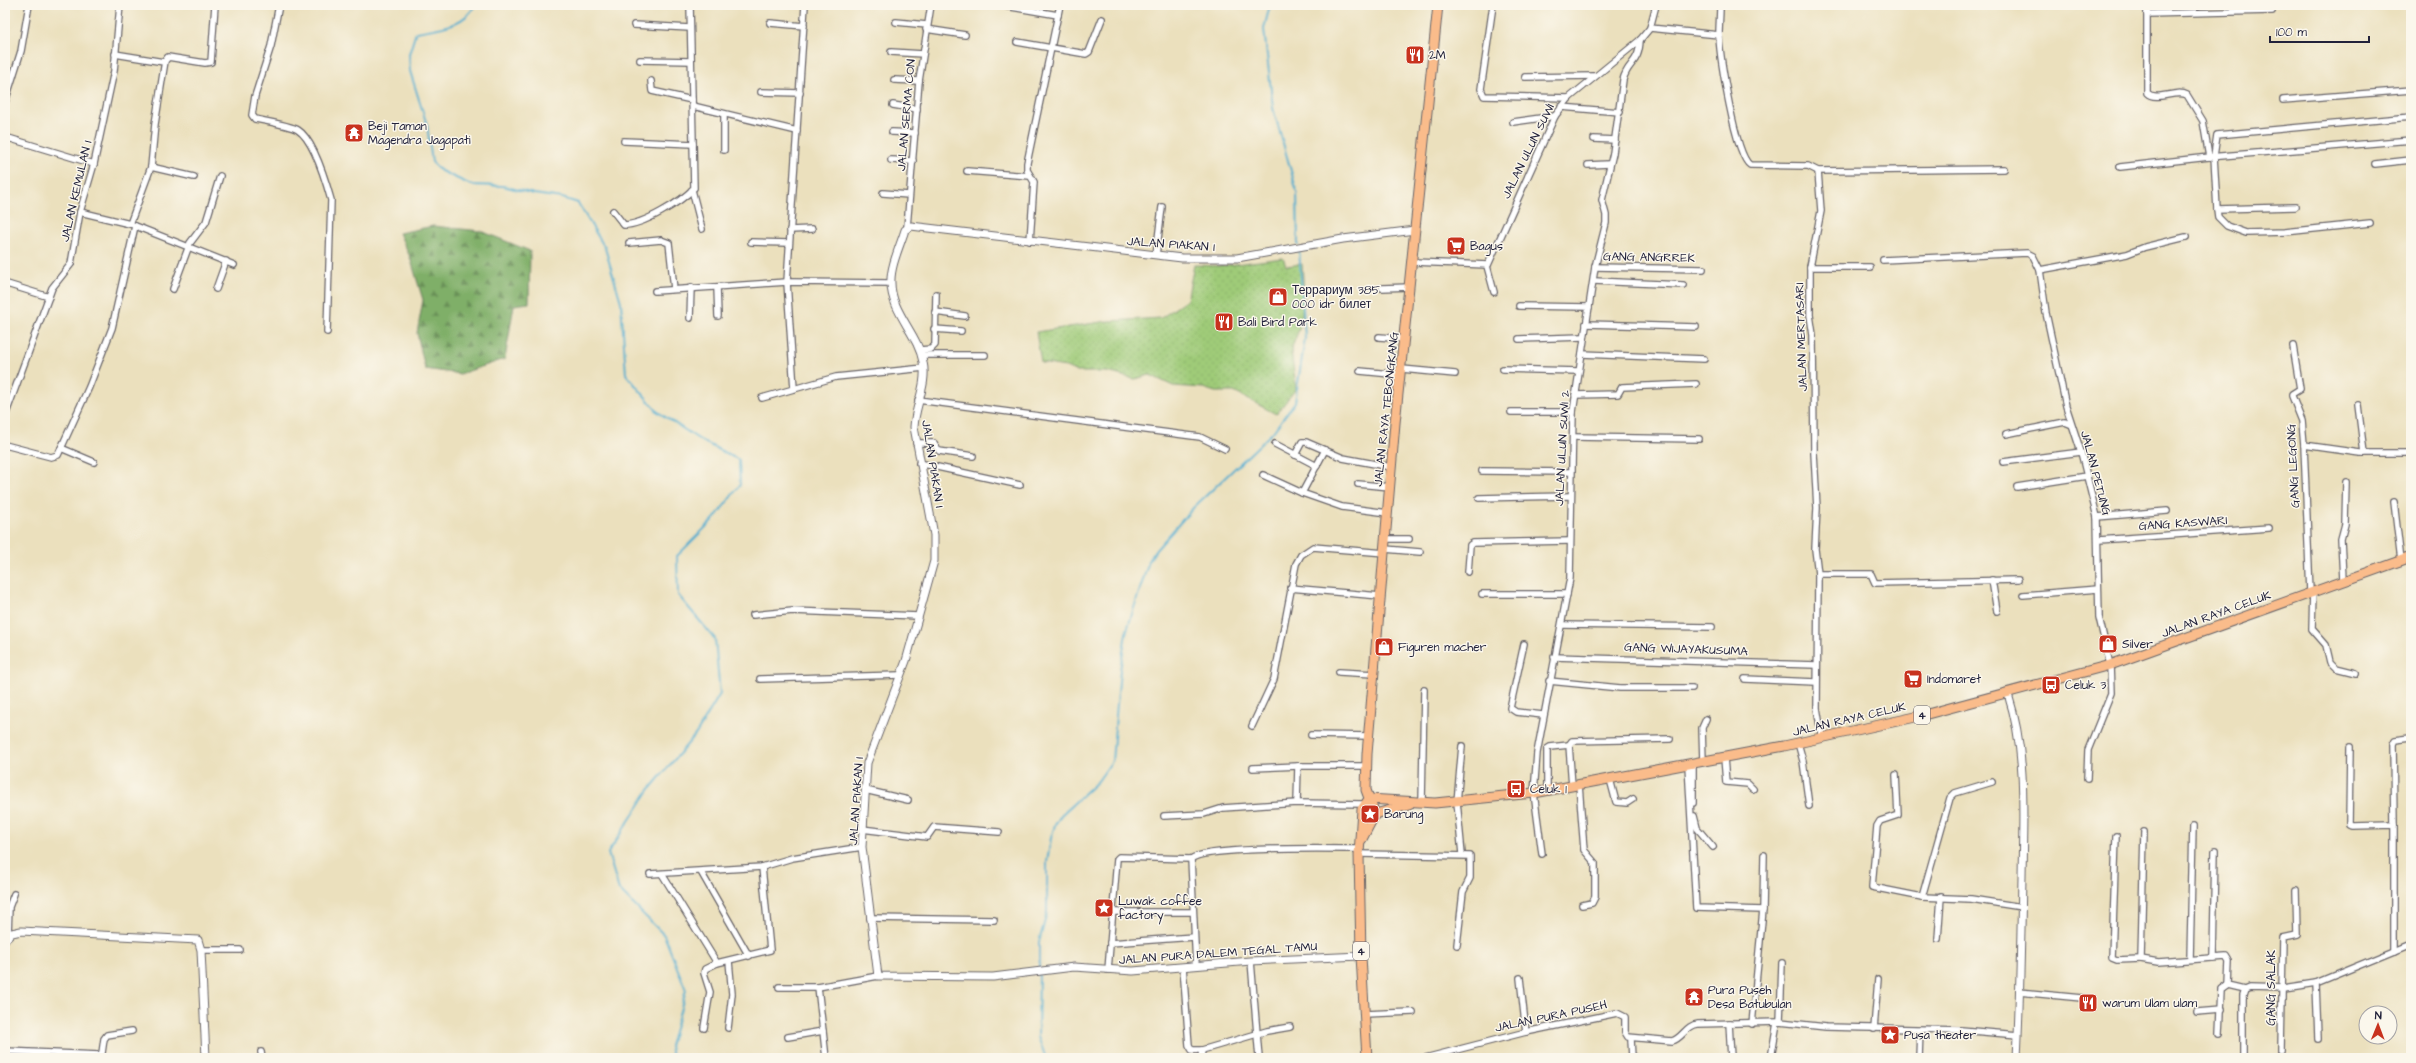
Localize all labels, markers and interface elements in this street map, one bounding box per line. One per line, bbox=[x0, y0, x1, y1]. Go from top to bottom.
scale bar bbox=[2270, 18, 2369, 44]
text: 100 m bbox=[2276, 24, 2307, 41]
restaurant icon: 2M bbox=[1404, 44, 1426, 66]
place label: 2M bbox=[1429, 47, 1446, 64]
street label: JALAN SERMA CON bbox=[893, 58, 920, 172]
street label: JALAN ULUN SUWI bbox=[1498, 101, 1559, 202]
place label: Beji Taman Magendra Jagapati bbox=[368, 118, 471, 150]
temple icon: Beji Taman Magendra Jagapati bbox=[343, 122, 365, 144]
street label: JALAN KEMULAN I bbox=[57, 139, 96, 243]
street label: JALAN PIAKAN I bbox=[1126, 233, 1216, 256]
supermarket icon: Bagus bbox=[1445, 235, 1467, 257]
place label: Bagus bbox=[1470, 238, 1503, 256]
street label: GANG ANGRREK bbox=[1603, 248, 1696, 267]
place label: Террариум 385 000 idr билет bbox=[1292, 282, 1381, 313]
street label: JALAN MERTASARI bbox=[1791, 282, 1812, 392]
shop icon: Террариум 385 000 idr билет bbox=[1267, 286, 1289, 308]
restaurant icon: Bali Bird Park bbox=[1213, 311, 1235, 333]
place label: Bali Bird Park bbox=[1238, 314, 1317, 331]
street label: JALAN RAYA TEBONGKANG bbox=[1370, 330, 1403, 487]
street label: JALAN ULUN SUWI 2 bbox=[1551, 390, 1574, 506]
street label: JALAN PIAKAN I bbox=[917, 419, 948, 509]
street label: GANG LEGONG bbox=[2283, 423, 2304, 508]
street label: JALAN PETUNG bbox=[2076, 429, 2115, 518]
street label: GANG KASWARI bbox=[2138, 512, 2228, 535]
street label: JALAN RAYA CELUK bbox=[2159, 586, 2274, 642]
shop icon: Silver bbox=[2097, 633, 2119, 655]
shop icon: Figuren macher bbox=[1373, 636, 1395, 658]
place label: Silver bbox=[2122, 636, 2153, 653]
place label: Figuren macher bbox=[1398, 639, 1487, 657]
street label: GANG WIJAYAKUSUMA bbox=[1624, 639, 1749, 660]
supermarket icon: Indomaret bbox=[1902, 668, 1924, 690]
place label: Indomaret bbox=[1927, 671, 1981, 688]
bus stop icon: Celuk 3 bbox=[2040, 674, 2062, 696]
place label: Celuk 3 bbox=[2065, 677, 2106, 694]
street label: JALAN RAYA CELUK bbox=[1791, 698, 1908, 741]
road number: 4 bbox=[1914, 706, 1930, 724]
street label: JALAN PIAKAN I bbox=[845, 756, 868, 846]
bus stop icon: Celuk 1 bbox=[1505, 778, 1527, 800]
place label: Celuk 1 bbox=[1530, 781, 1567, 798]
place icon: Barung bbox=[1359, 803, 1381, 825]
place label: Barung bbox=[1384, 806, 1424, 824]
place label: Luwak coffee factory bbox=[1118, 893, 1202, 925]
place icon: Luwak coffee factory bbox=[1093, 897, 1115, 919]
street label: JALAN PURA DALEM TEGAL TAMU bbox=[1118, 938, 1318, 969]
road number: 4 bbox=[1353, 942, 1369, 960]
street label: GANG SALAK bbox=[2263, 950, 2280, 1026]
place label: Pura Puseh Desa Batubulan bbox=[1708, 982, 1792, 1013]
temple icon: Pura Puseh Desa Batubulan bbox=[1683, 986, 1705, 1008]
restaurant icon: warum Ulam ulam bbox=[2077, 992, 2099, 1014]
place label: warum Ulam ulam bbox=[2102, 995, 2198, 1012]
street label: JALAN PURA PUSEH bbox=[1493, 996, 1609, 1037]
north arrow bbox=[2358, 1005, 2398, 1045]
text: N bbox=[2375, 1008, 2382, 1023]
place icon: Pusa theater bbox=[1879, 1024, 1901, 1046]
place label: Pusa theater bbox=[1904, 1027, 1976, 1044]

